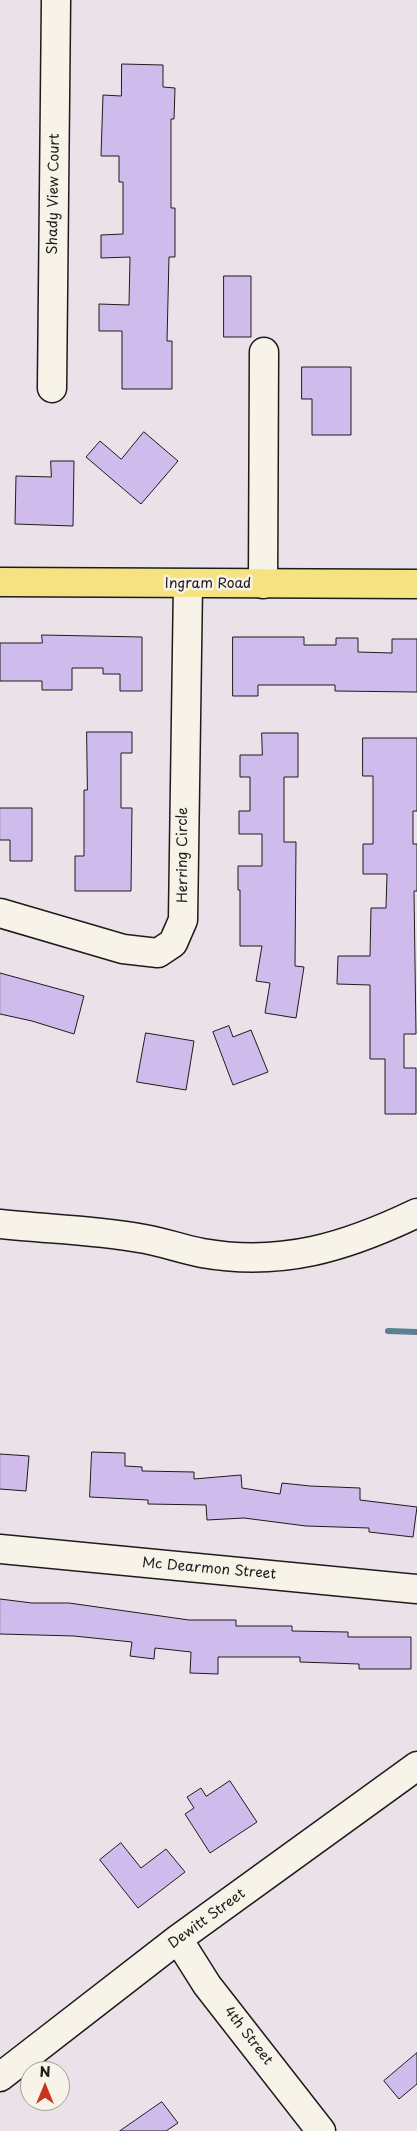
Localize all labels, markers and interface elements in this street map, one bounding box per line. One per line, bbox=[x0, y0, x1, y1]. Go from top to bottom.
street label: Shady View Court bbox=[45, 133, 63, 255]
street label: Ingram Road bbox=[165, 576, 251, 592]
street label: Herring Circle bbox=[175, 807, 191, 903]
street label: Mc Dearmon Street bbox=[141, 1555, 277, 1583]
street label: Dewitt Street bbox=[165, 1886, 249, 1952]
street label: 4th Street bbox=[220, 2004, 276, 2068]
north arrow bbox=[20, 2061, 70, 2111]
text: N bbox=[39, 2061, 51, 2082]

